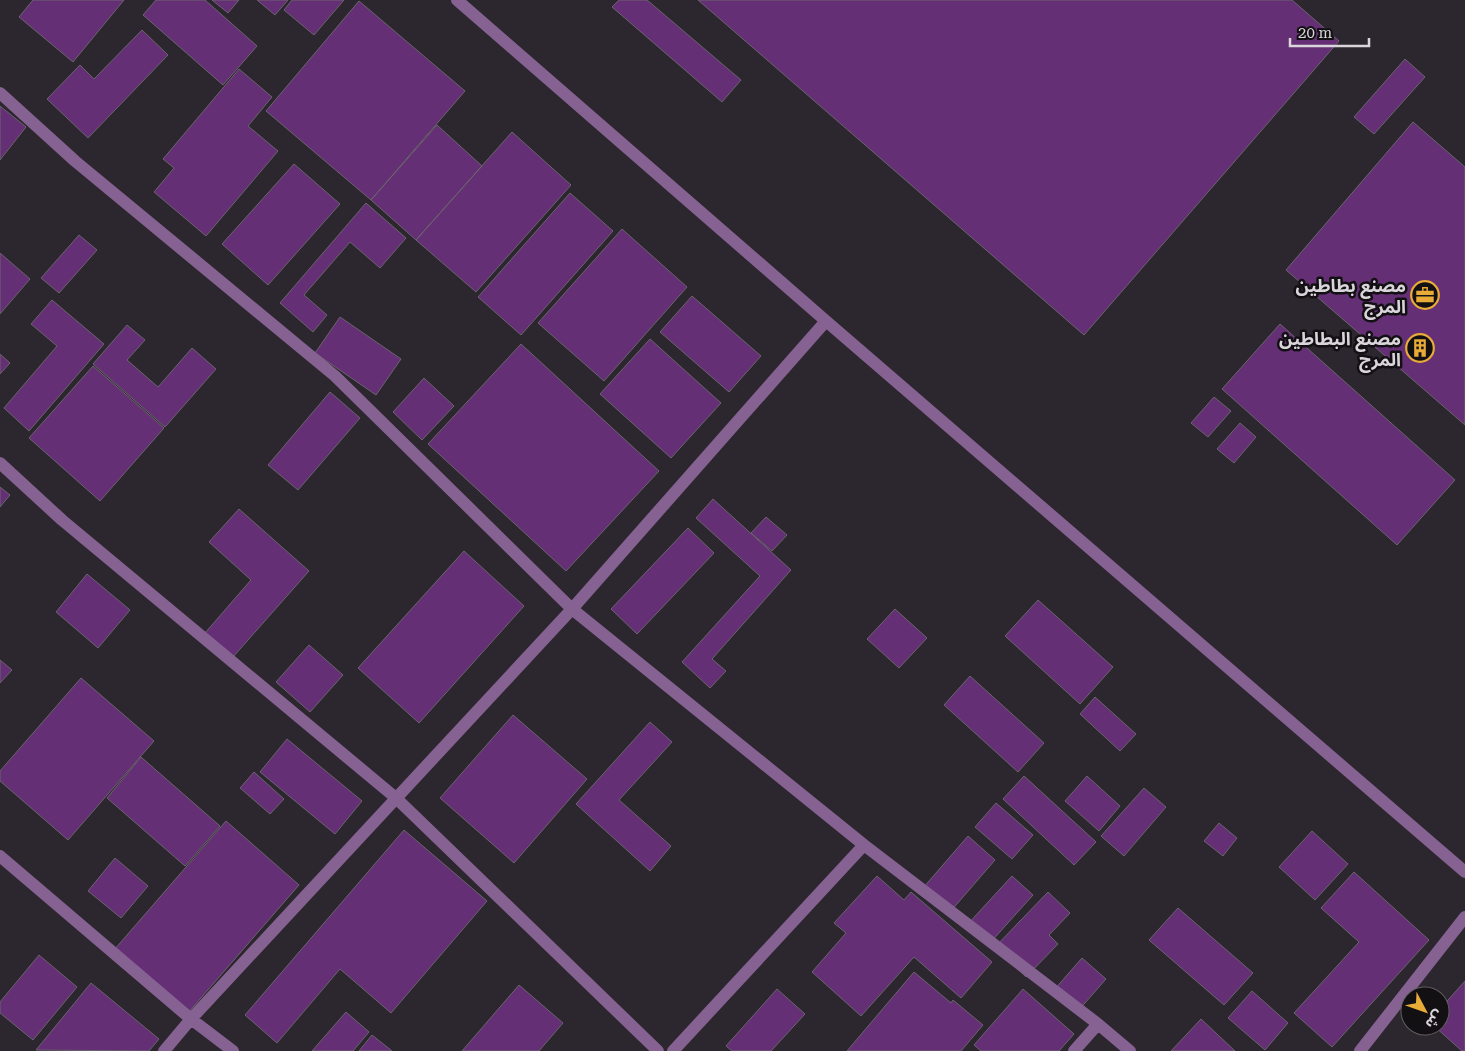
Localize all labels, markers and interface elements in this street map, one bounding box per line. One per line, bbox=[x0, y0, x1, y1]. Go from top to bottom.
scale bar bbox=[1290, 15, 1369, 47]
text: 20 m bbox=[1298, 24, 1333, 42]
place label: مصنع بطاطين المرج bbox=[1295, 275, 1406, 320]
office icon: مصنع بطاطين المرج bbox=[1410, 280, 1440, 310]
place label: مصنع البطاطين المرج bbox=[1279, 328, 1401, 373]
building icon: مصنع البطاطين المرج bbox=[1405, 333, 1435, 363]
north arrow bbox=[1400, 986, 1450, 1036]
text: ش bbox=[1422, 1007, 1447, 1032]

